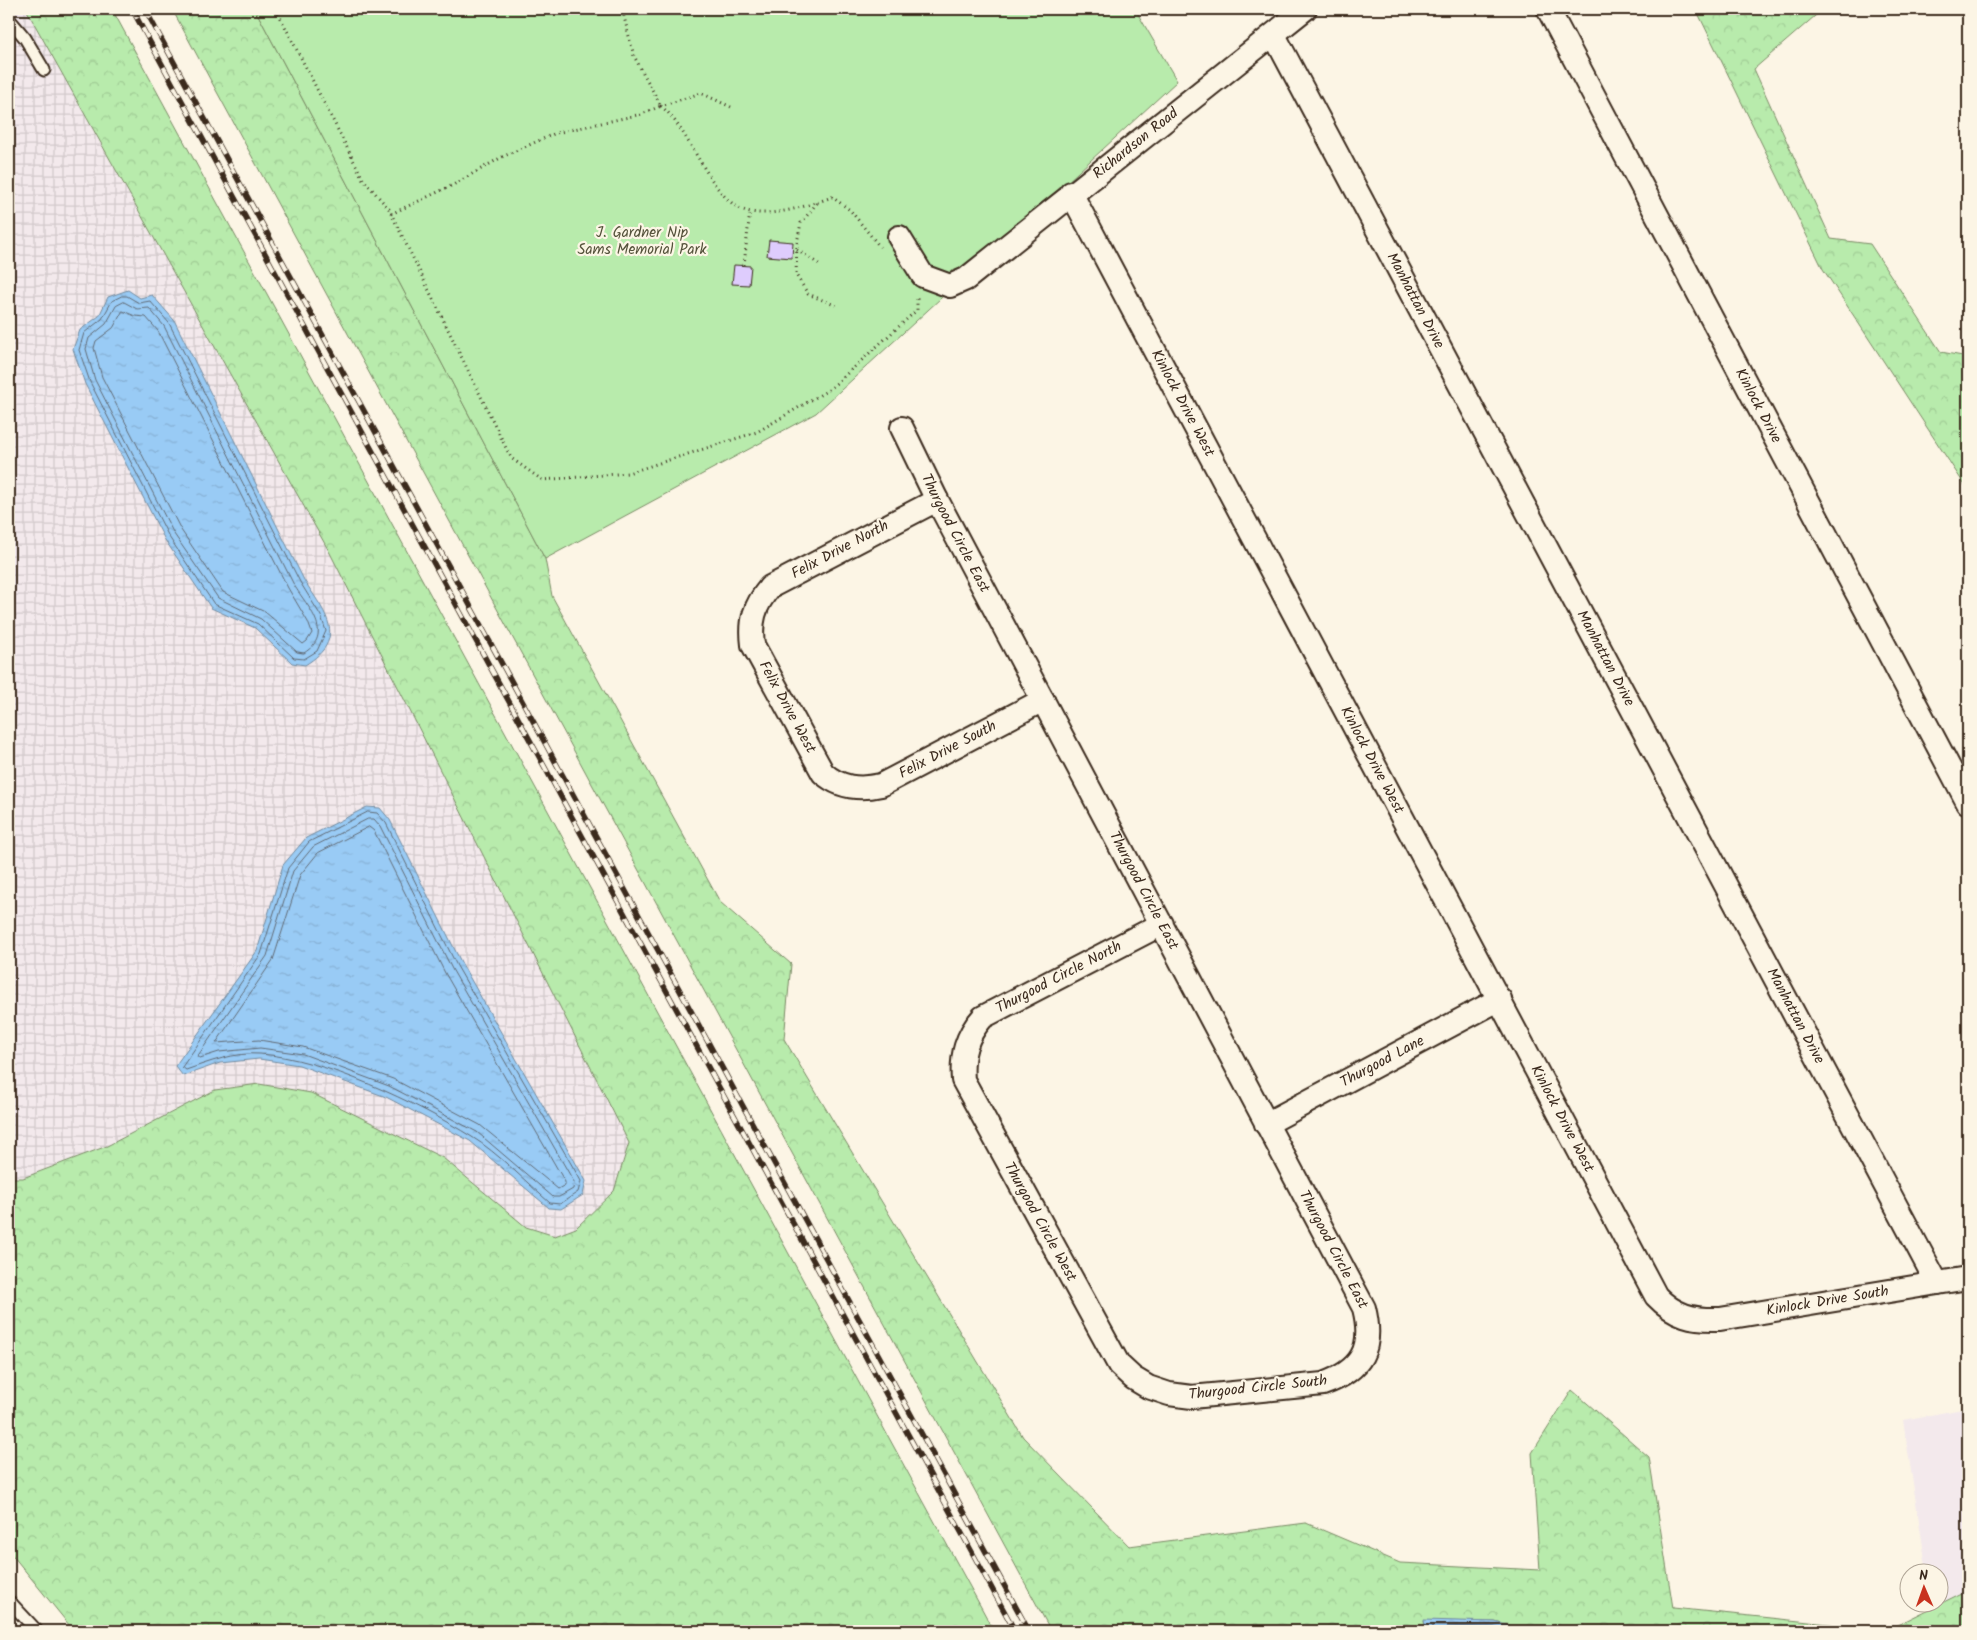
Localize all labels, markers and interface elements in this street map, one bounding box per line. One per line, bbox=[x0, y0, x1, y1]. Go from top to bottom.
street label: Richardson Road bbox=[1088, 102, 1184, 186]
park label: J. Gardner Nip Sams Memorial Park bbox=[577, 221, 708, 262]
street label: Manhattan Drive bbox=[1380, 248, 1451, 353]
street label: Kinlock Drive West bbox=[1144, 345, 1221, 462]
street label: Kinlock Drive bbox=[1728, 364, 1788, 448]
street label: Thurgood Circle East bbox=[914, 470, 996, 597]
street label: Felix Drive North bbox=[787, 514, 893, 586]
street label: Manhattan Drive bbox=[1570, 606, 1641, 711]
street label: Felix Drive West bbox=[752, 657, 822, 758]
street label: Kinlock Drive West bbox=[1333, 702, 1410, 818]
street label: Felix Drive South bbox=[895, 714, 1001, 786]
street label: Thurgood Circle East bbox=[1102, 827, 1185, 955]
street label: Thurgood Circle North bbox=[992, 935, 1126, 1020]
street label: Manhattan Drive bbox=[1760, 964, 1831, 1069]
street label: Thurgood Lane bbox=[1336, 1029, 1429, 1094]
street label: Kinlock Drive West bbox=[1524, 1061, 1601, 1177]
street label: Thurgood Circle West bbox=[997, 1158, 1083, 1286]
street label: Thurgood Circle East bbox=[1292, 1186, 1375, 1313]
street label: Kinlock Drive South bbox=[1764, 1279, 1890, 1323]
street label: Thurgood Circle South bbox=[1188, 1369, 1328, 1407]
north arrow bbox=[1900, 1562, 1950, 1612]
text: N bbox=[1919, 1565, 1929, 1587]

